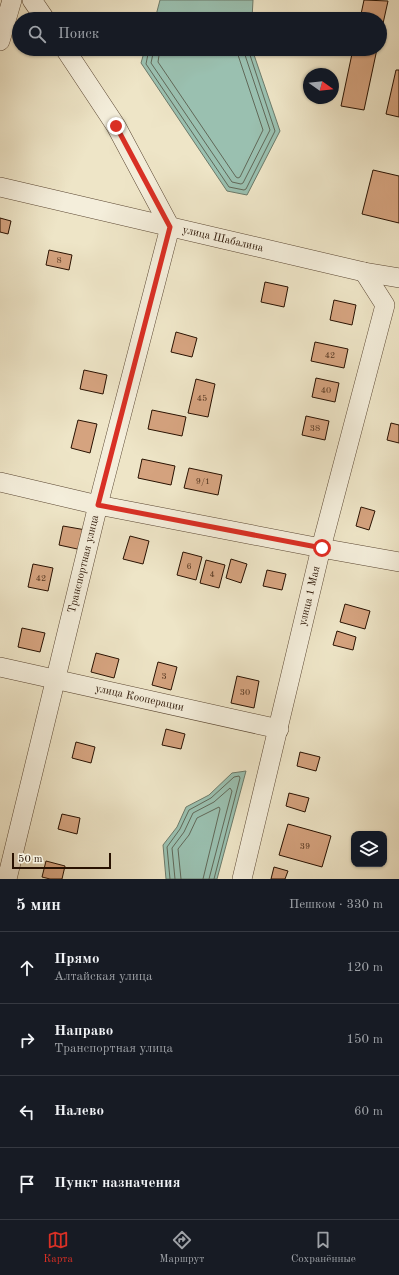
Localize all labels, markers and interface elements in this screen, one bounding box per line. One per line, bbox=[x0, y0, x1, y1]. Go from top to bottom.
search box bbox=[12, 12, 387, 56]
icon: search bbox=[26, 23, 48, 45]
text: Поиск bbox=[58, 27, 99, 42]
north arrow bbox=[303, 68, 339, 104]
route end bbox=[107, 117, 125, 135]
street label: улица Шабалина bbox=[182, 224, 265, 254]
house number: 8 bbox=[56, 256, 62, 265]
house number: 42 bbox=[325, 351, 335, 360]
house number: 40 bbox=[321, 386, 331, 395]
house number: 45 bbox=[197, 394, 207, 403]
house number: 38 bbox=[310, 424, 320, 433]
house number: 9/1 bbox=[196, 477, 210, 486]
street label: Транспортная улица bbox=[66, 513, 101, 614]
route start bbox=[313, 539, 331, 557]
house number: 6 bbox=[186, 562, 192, 571]
street label: улица 1 Мая bbox=[297, 565, 322, 627]
house number: 4 bbox=[209, 570, 215, 579]
house number: 42 bbox=[36, 574, 46, 583]
house number: 3 bbox=[161, 672, 167, 681]
street label: улица Кооперации bbox=[94, 683, 185, 713]
house number: 30 bbox=[240, 688, 250, 697]
map controls bbox=[351, 831, 387, 867]
button: layers bbox=[351, 831, 387, 867]
house number: 39 bbox=[300, 842, 310, 851]
scale bar bbox=[12, 851, 111, 870]
text: 50 m bbox=[18, 854, 43, 865]
text: 5 мин bbox=[16, 897, 61, 914]
text: Пешком · 330 m bbox=[289, 898, 383, 911]
text: Прямо bbox=[54, 952, 100, 967]
icon: ahead bbox=[16, 957, 38, 979]
text: 120 m bbox=[346, 961, 383, 974]
text: Алтайская улица bbox=[54, 970, 152, 983]
text: Направо bbox=[54, 1024, 113, 1039]
icon: right bbox=[16, 1029, 38, 1051]
text: 150 m bbox=[346, 1033, 383, 1046]
text: Транспортная улица bbox=[54, 1042, 173, 1055]
icon: left bbox=[16, 1101, 38, 1123]
text: Налево bbox=[54, 1104, 104, 1119]
text: 60 m bbox=[354, 1105, 383, 1118]
icon: arrive bbox=[16, 1173, 38, 1195]
text: Пункт назначения bbox=[54, 1176, 181, 1191]
tab: Карта bbox=[43, 1229, 73, 1267]
tab: Маршрут bbox=[159, 1229, 205, 1267]
tab: Сохранённые bbox=[291, 1229, 356, 1267]

